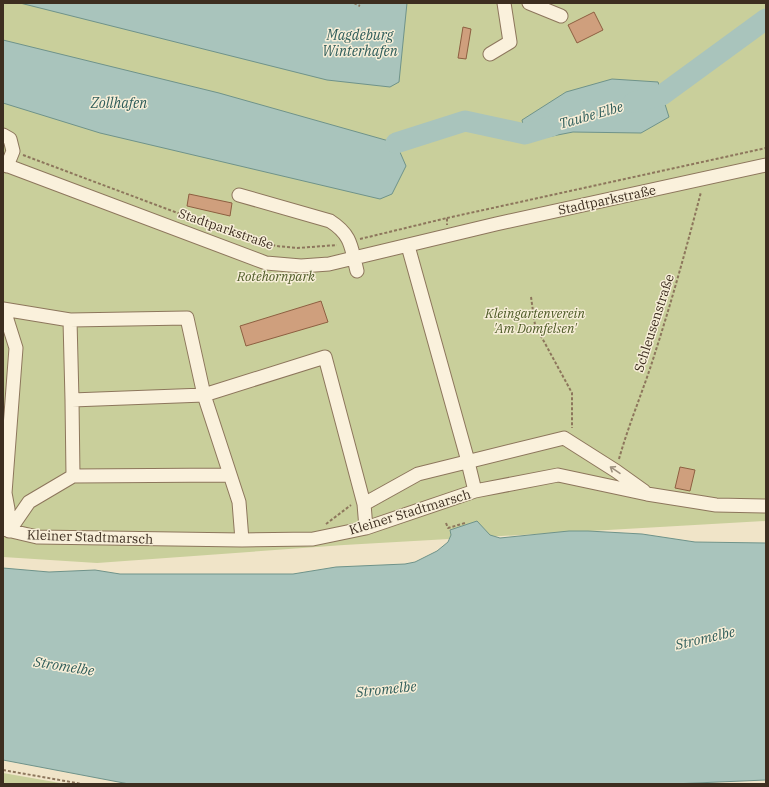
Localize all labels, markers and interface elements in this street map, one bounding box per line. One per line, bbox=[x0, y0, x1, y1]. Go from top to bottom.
water label: Magdeburg Winterhafen bbox=[322, 26, 398, 60]
water label: Zollhafen bbox=[90, 94, 147, 112]
water label: Taube Elbe bbox=[557, 97, 626, 133]
street label: Stadtparkstraße bbox=[557, 181, 657, 219]
street label: Stadtparkstraße bbox=[176, 205, 276, 253]
park label: Rotehornpark bbox=[236, 268, 315, 285]
street label: Schleusenstraße bbox=[630, 272, 678, 374]
park label: Kleingartenverein 'Am Domfelsen' bbox=[484, 305, 586, 337]
one-way arrow bbox=[610, 466, 621, 474]
street label: Kleiner Stadtmarsch bbox=[347, 485, 473, 539]
street label: Kleiner Stadtmarsch bbox=[27, 526, 153, 548]
water label: Stromelbe bbox=[672, 622, 737, 654]
water label: Stromelbe bbox=[31, 652, 96, 680]
water label: Stromelbe bbox=[354, 677, 418, 701]

